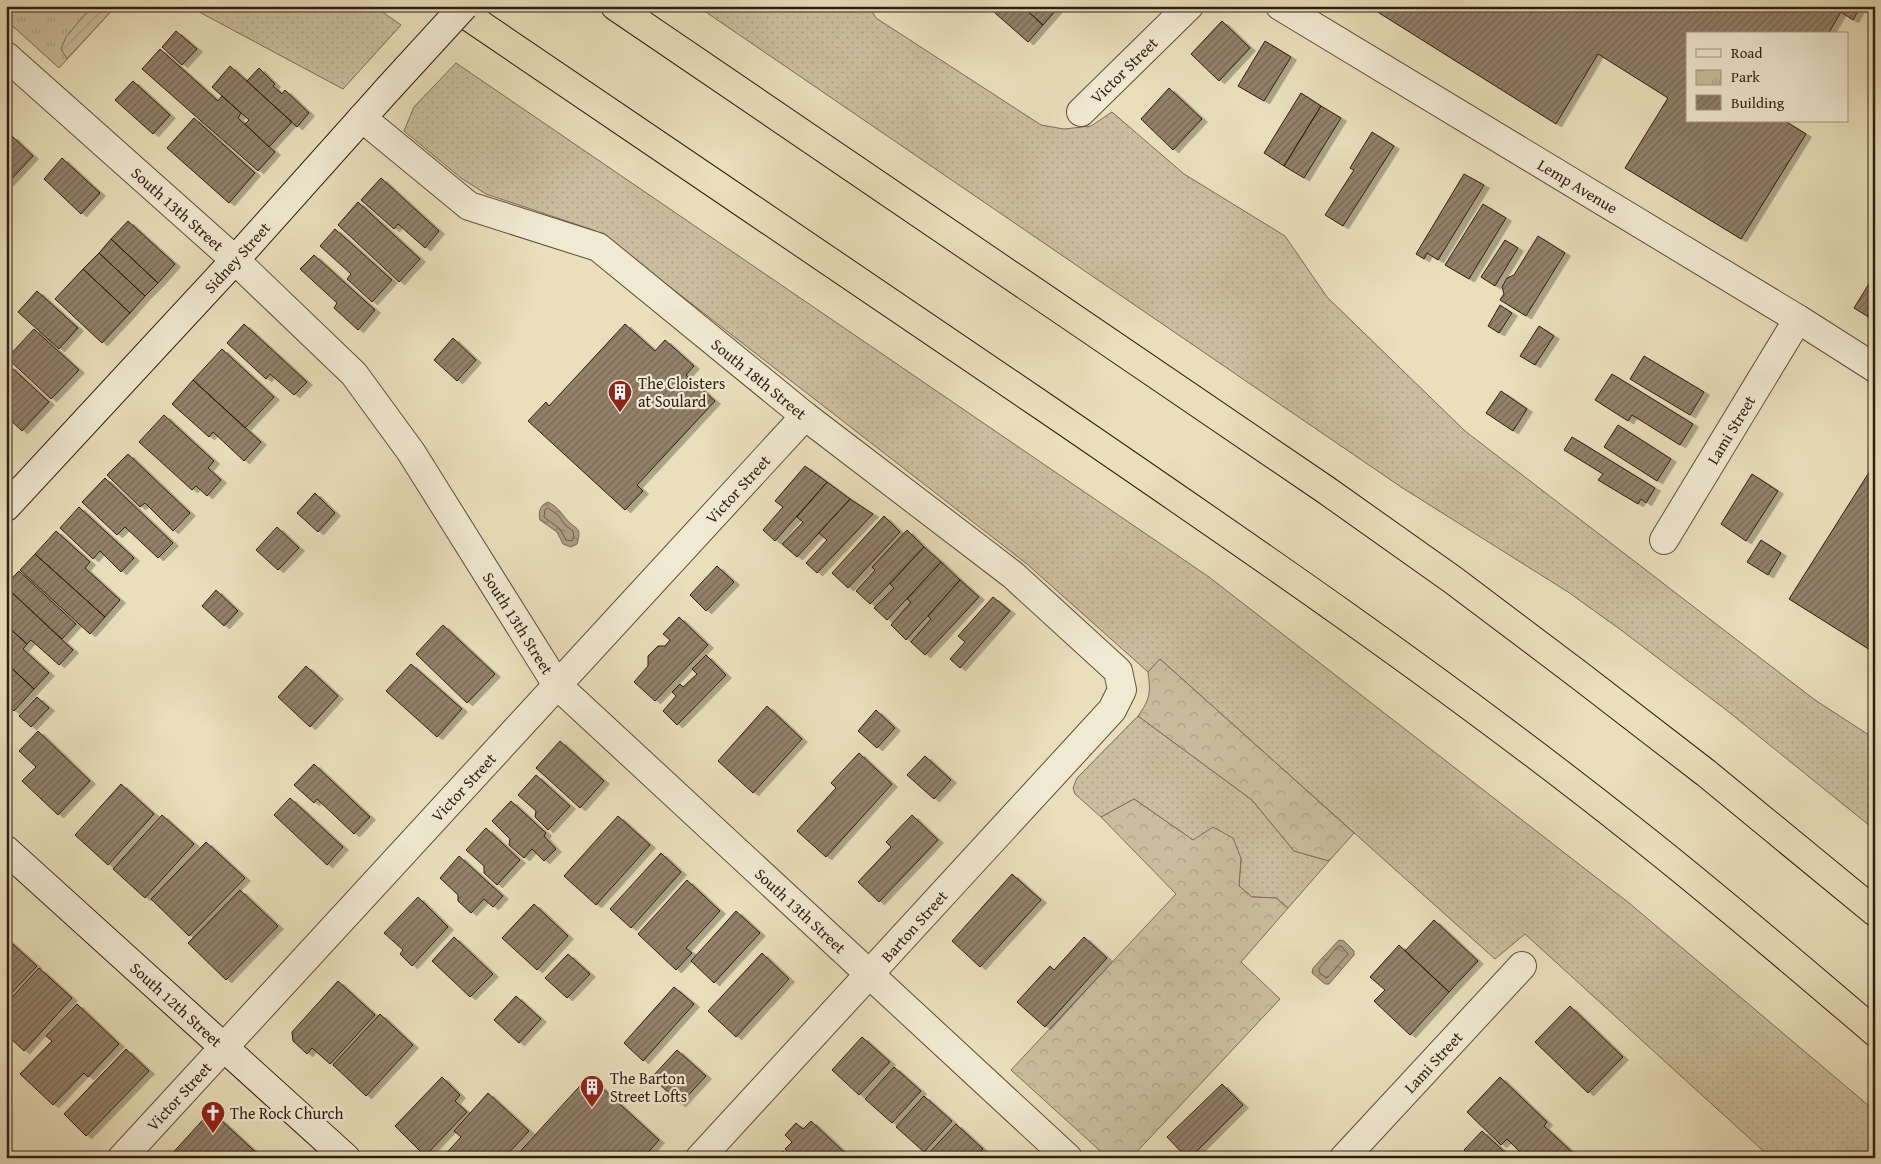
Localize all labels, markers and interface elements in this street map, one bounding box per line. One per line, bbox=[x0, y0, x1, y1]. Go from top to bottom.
street label: Victor Street bbox=[1085, 31, 1163, 109]
legend bbox=[1686, 32, 1848, 122]
text: Road bbox=[1731, 42, 1762, 63]
text: Park bbox=[1731, 66, 1760, 87]
text: Building bbox=[1731, 92, 1785, 113]
street label: Lemp Avenue bbox=[1533, 152, 1622, 219]
street label: South 13th Street bbox=[126, 161, 230, 257]
street label: Sidney Street bbox=[198, 216, 276, 299]
street label: South 18th Street bbox=[706, 332, 812, 425]
place label: The Cloisters at Soulard bbox=[638, 371, 725, 413]
building icon: The Cloisters at Soulard bbox=[607, 379, 633, 413]
street label: Lami Street bbox=[1701, 390, 1761, 469]
street label: Victor Street bbox=[699, 449, 776, 529]
street label: South 13th Street bbox=[477, 567, 560, 679]
street label: Victor Street bbox=[425, 747, 502, 827]
street label: South 13th Street bbox=[750, 862, 852, 959]
street label: Barton Street bbox=[875, 884, 953, 967]
street label: South 12th Street bbox=[125, 956, 228, 1053]
street label: Lami Street bbox=[1398, 1025, 1468, 1098]
street label: Victor Street bbox=[141, 1056, 217, 1136]
place label: The Barton Street Lofts bbox=[610, 1066, 687, 1108]
building icon: The Barton Street Lofts bbox=[579, 1074, 605, 1108]
church icon: The Rock Church bbox=[200, 1100, 226, 1134]
place label: The Rock Church bbox=[230, 1101, 343, 1125]

